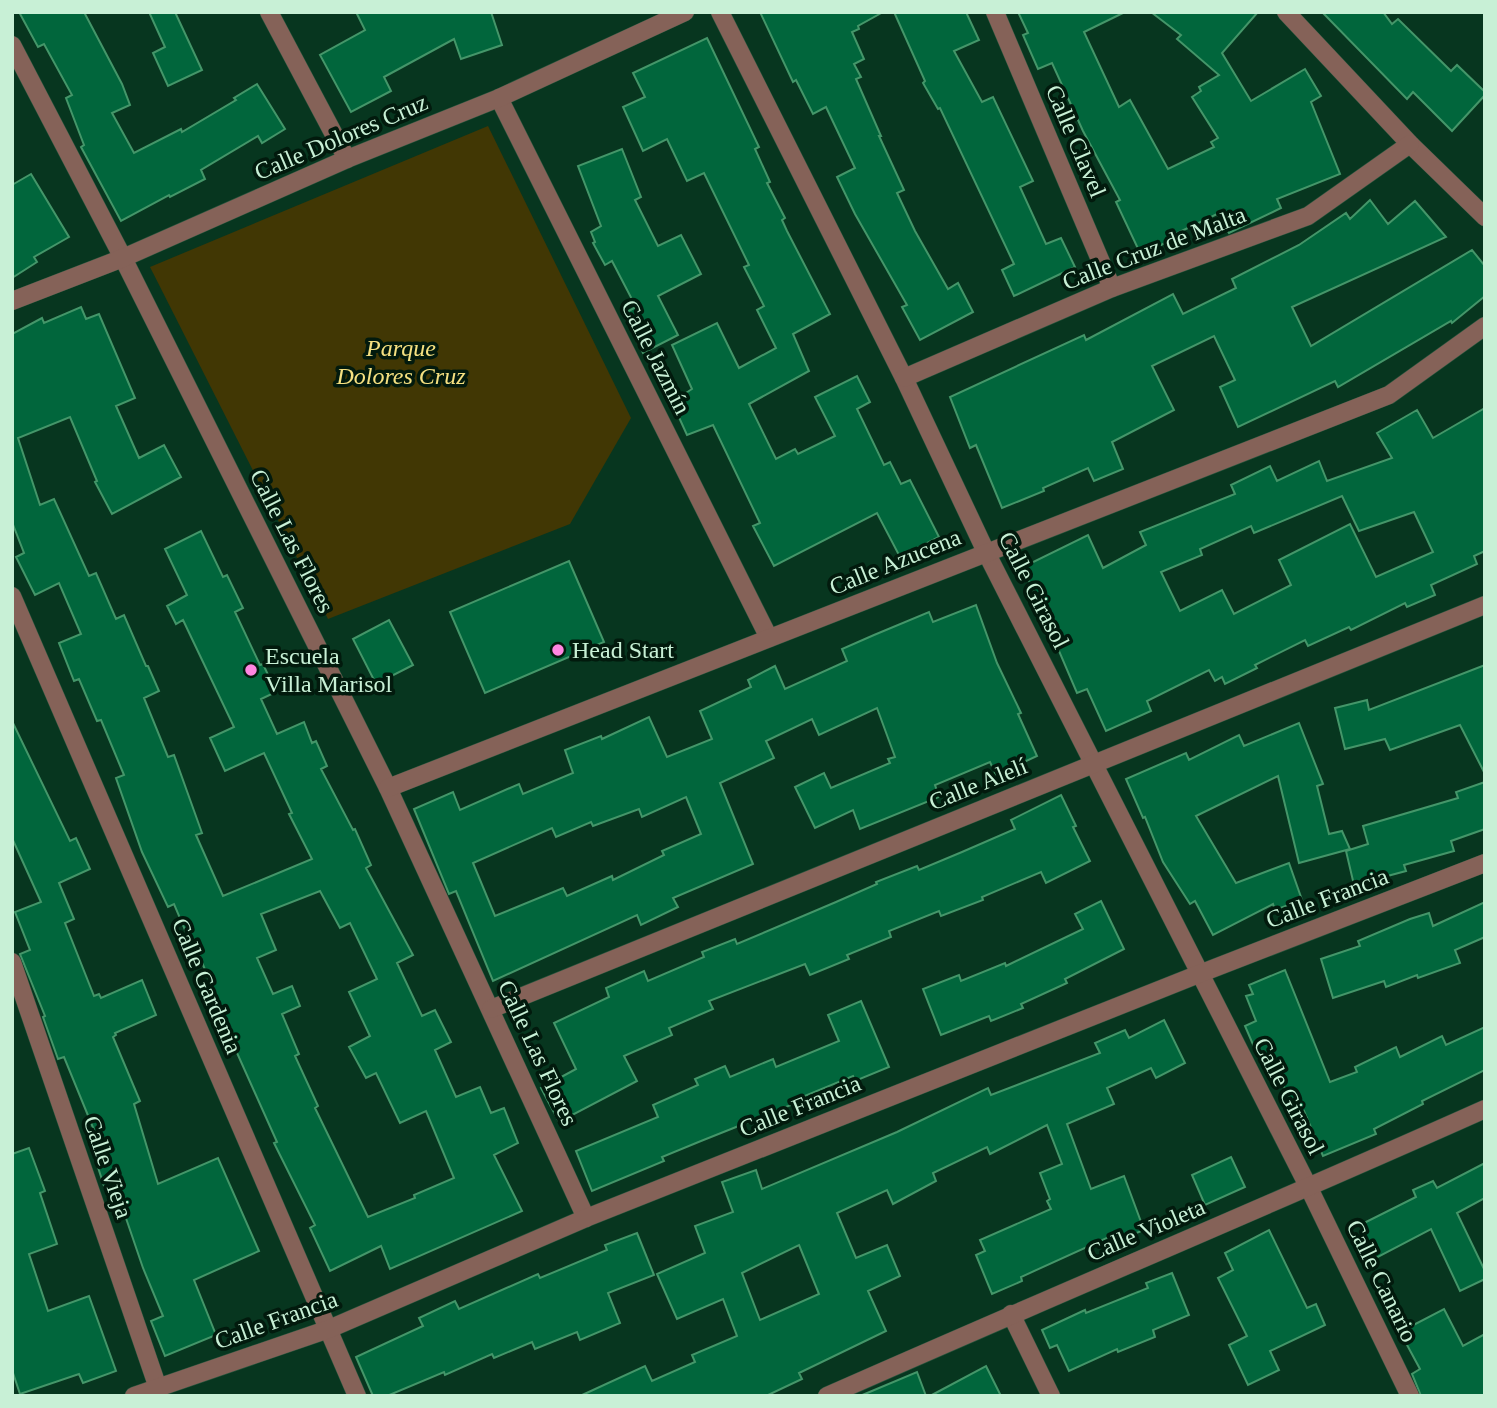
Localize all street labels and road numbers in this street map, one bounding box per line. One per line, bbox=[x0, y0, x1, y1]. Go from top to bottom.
street label: Calle Clavel bbox=[1041, 81, 1111, 201]
street label: Calle Dolores Cruz bbox=[251, 89, 431, 185]
street label: Calle Cruz de Malta bbox=[1059, 201, 1250, 295]
street label: Calle Jazmín bbox=[616, 296, 696, 418]
street label: Calle Las Flores bbox=[245, 465, 339, 617]
street label: Calle Azucena bbox=[826, 524, 965, 600]
street label: Calle Girasol bbox=[994, 527, 1075, 653]
street label: Calle Alelí bbox=[925, 752, 1031, 815]
street label: Calle Francia bbox=[1262, 863, 1392, 933]
street label: Calle Gardenia bbox=[167, 914, 247, 1058]
street label: Calle Las Flores bbox=[493, 976, 583, 1130]
street label: Calle Girasol bbox=[1249, 1033, 1330, 1159]
street label: Calle Francia bbox=[736, 1070, 865, 1142]
street label: Calle Vieja bbox=[78, 1112, 138, 1222]
street label: Calle Violeta bbox=[1083, 1193, 1209, 1266]
street label: Calle Canario bbox=[1341, 1216, 1423, 1346]
street label: Calle Francia bbox=[211, 1286, 341, 1354]

